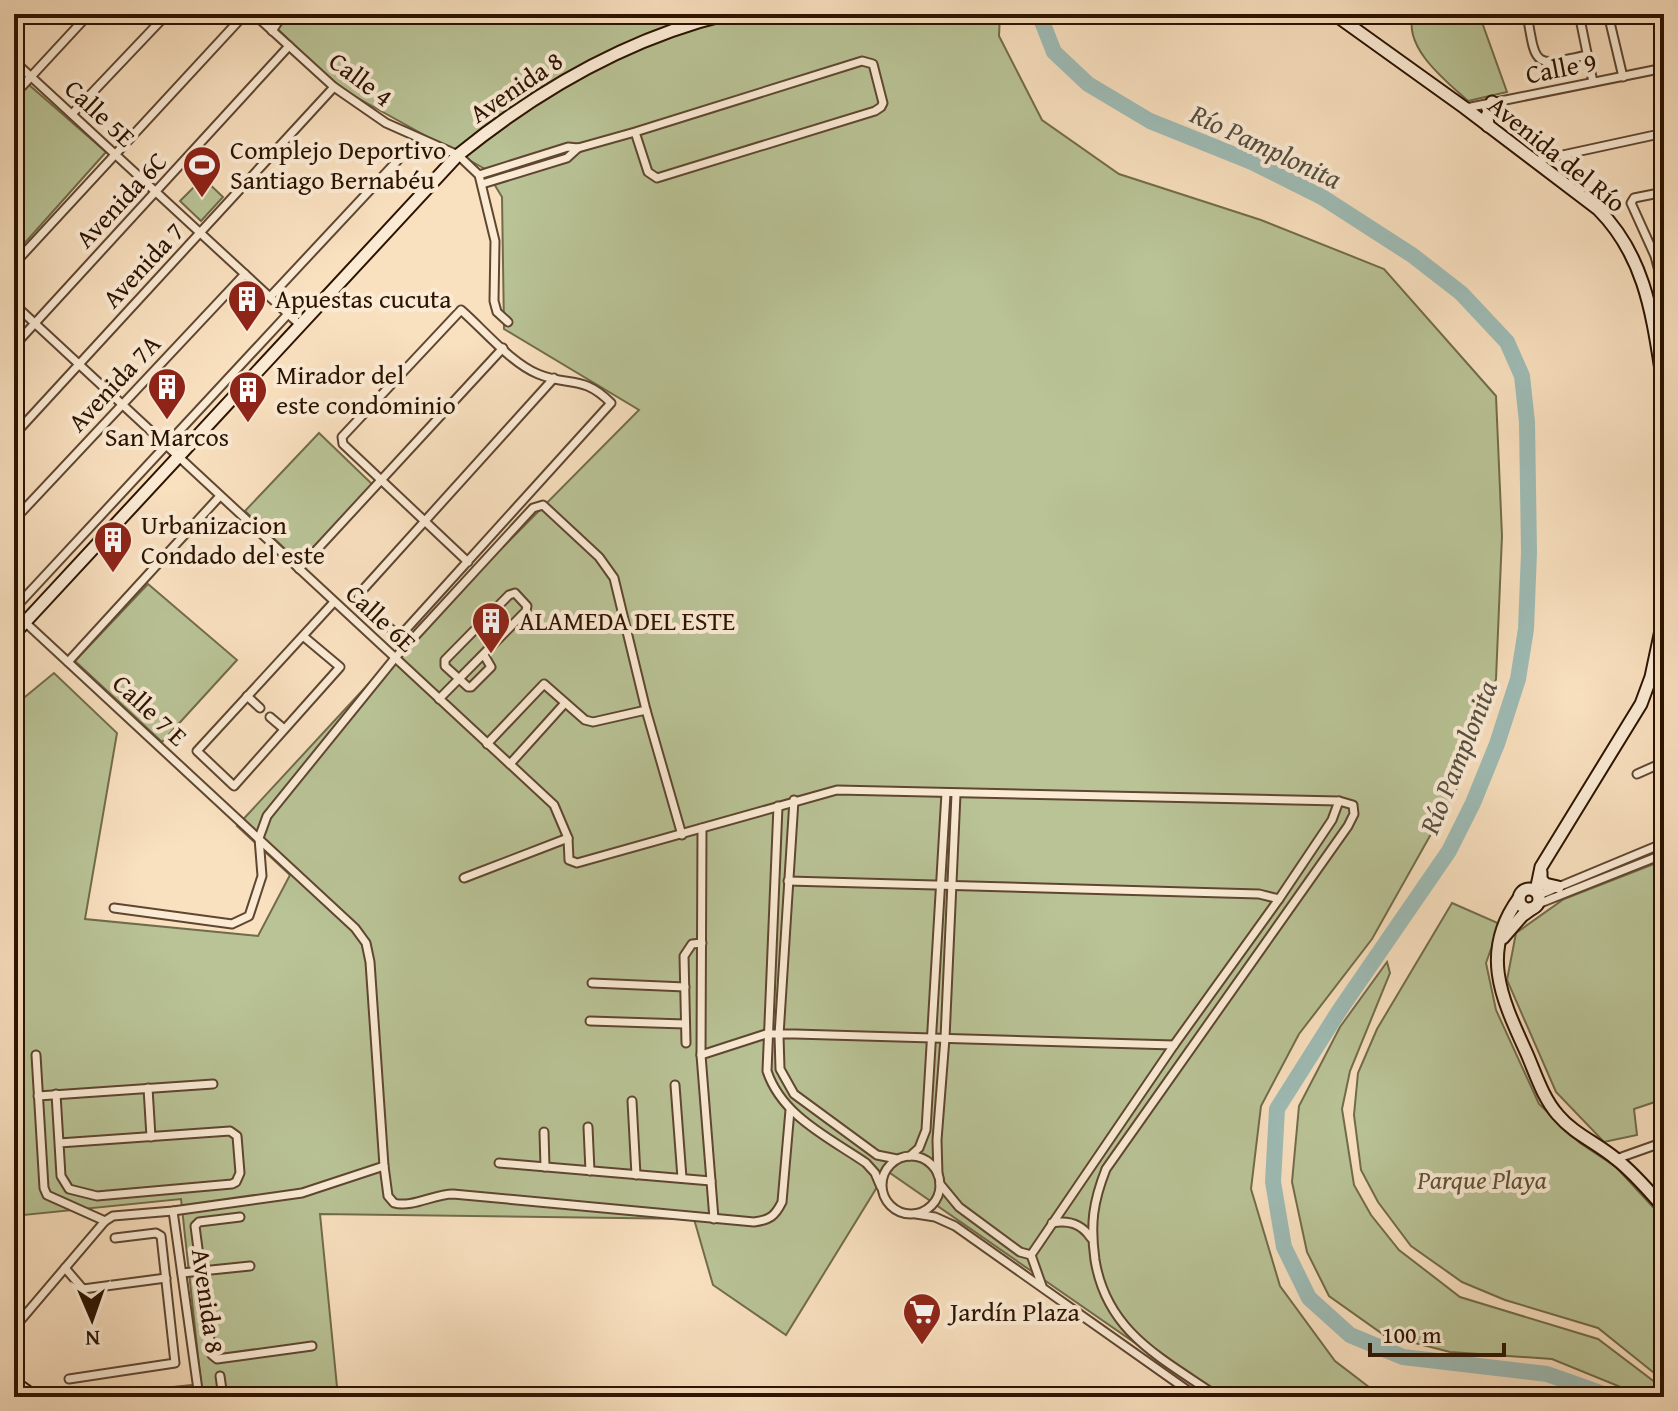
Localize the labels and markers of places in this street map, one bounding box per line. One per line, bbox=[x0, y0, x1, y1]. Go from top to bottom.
place label: Complejo Deportivo Santiago Bernabéu bbox=[230, 130, 446, 199]
sports icon: Complejo Deportivo Santiago Bernabéu bbox=[181, 144, 223, 199]
building icon: Apuestas cucuta bbox=[226, 278, 268, 333]
place label: Apuestas cucuta bbox=[275, 279, 452, 318]
place label: Mirador del este condominio bbox=[276, 355, 456, 424]
building icon: San Marcos bbox=[146, 366, 188, 421]
building icon: Mirador del este condominio bbox=[227, 369, 269, 424]
place label: San Marcos bbox=[105, 417, 229, 456]
place label: Urbanizacion Condado del este bbox=[141, 505, 325, 574]
building icon: Urbanizacion Condado del este bbox=[92, 519, 134, 574]
building icon: ALAMEDA DEL ESTE bbox=[470, 600, 512, 655]
place label: ALAMEDA DEL ESTE bbox=[519, 601, 735, 640]
supermarket icon: Jardín Plaza bbox=[901, 1291, 943, 1346]
place label: Jardín Plaza bbox=[947, 1292, 1080, 1331]

